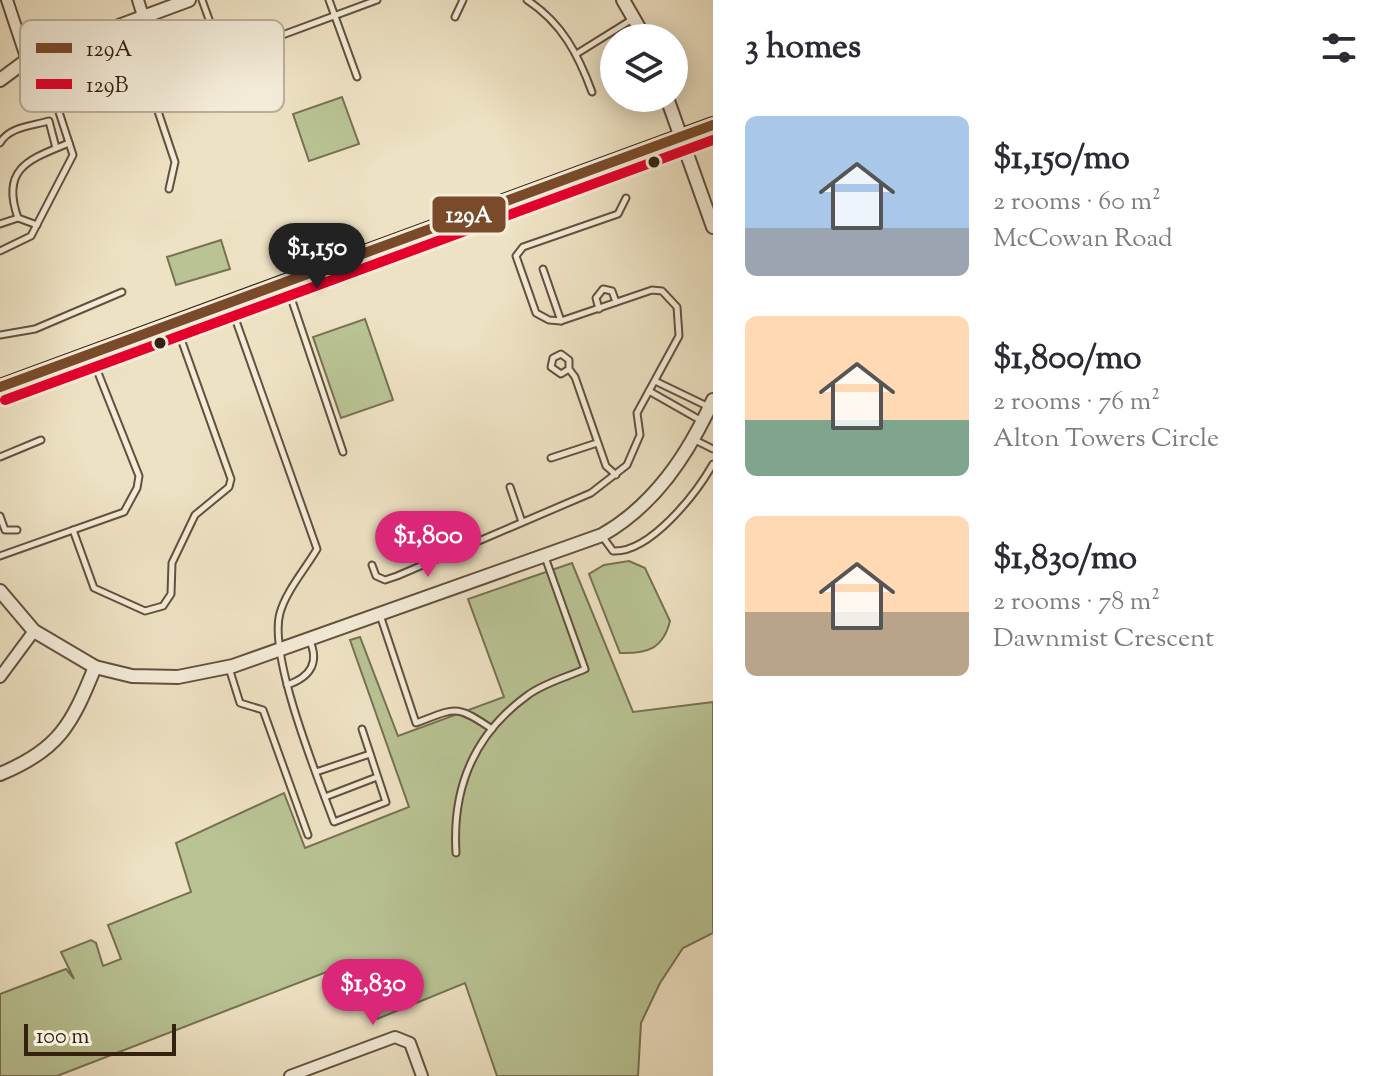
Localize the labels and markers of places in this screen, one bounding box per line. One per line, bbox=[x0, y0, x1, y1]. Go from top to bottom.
unlabelled marker bbox=[646, 154, 662, 170]
pin: $1,150 bbox=[252, 223, 382, 291]
unlabelled marker bbox=[152, 335, 168, 351]
pin: $1,800 bbox=[363, 511, 493, 579]
pin: $1,830 bbox=[308, 959, 438, 1027]

